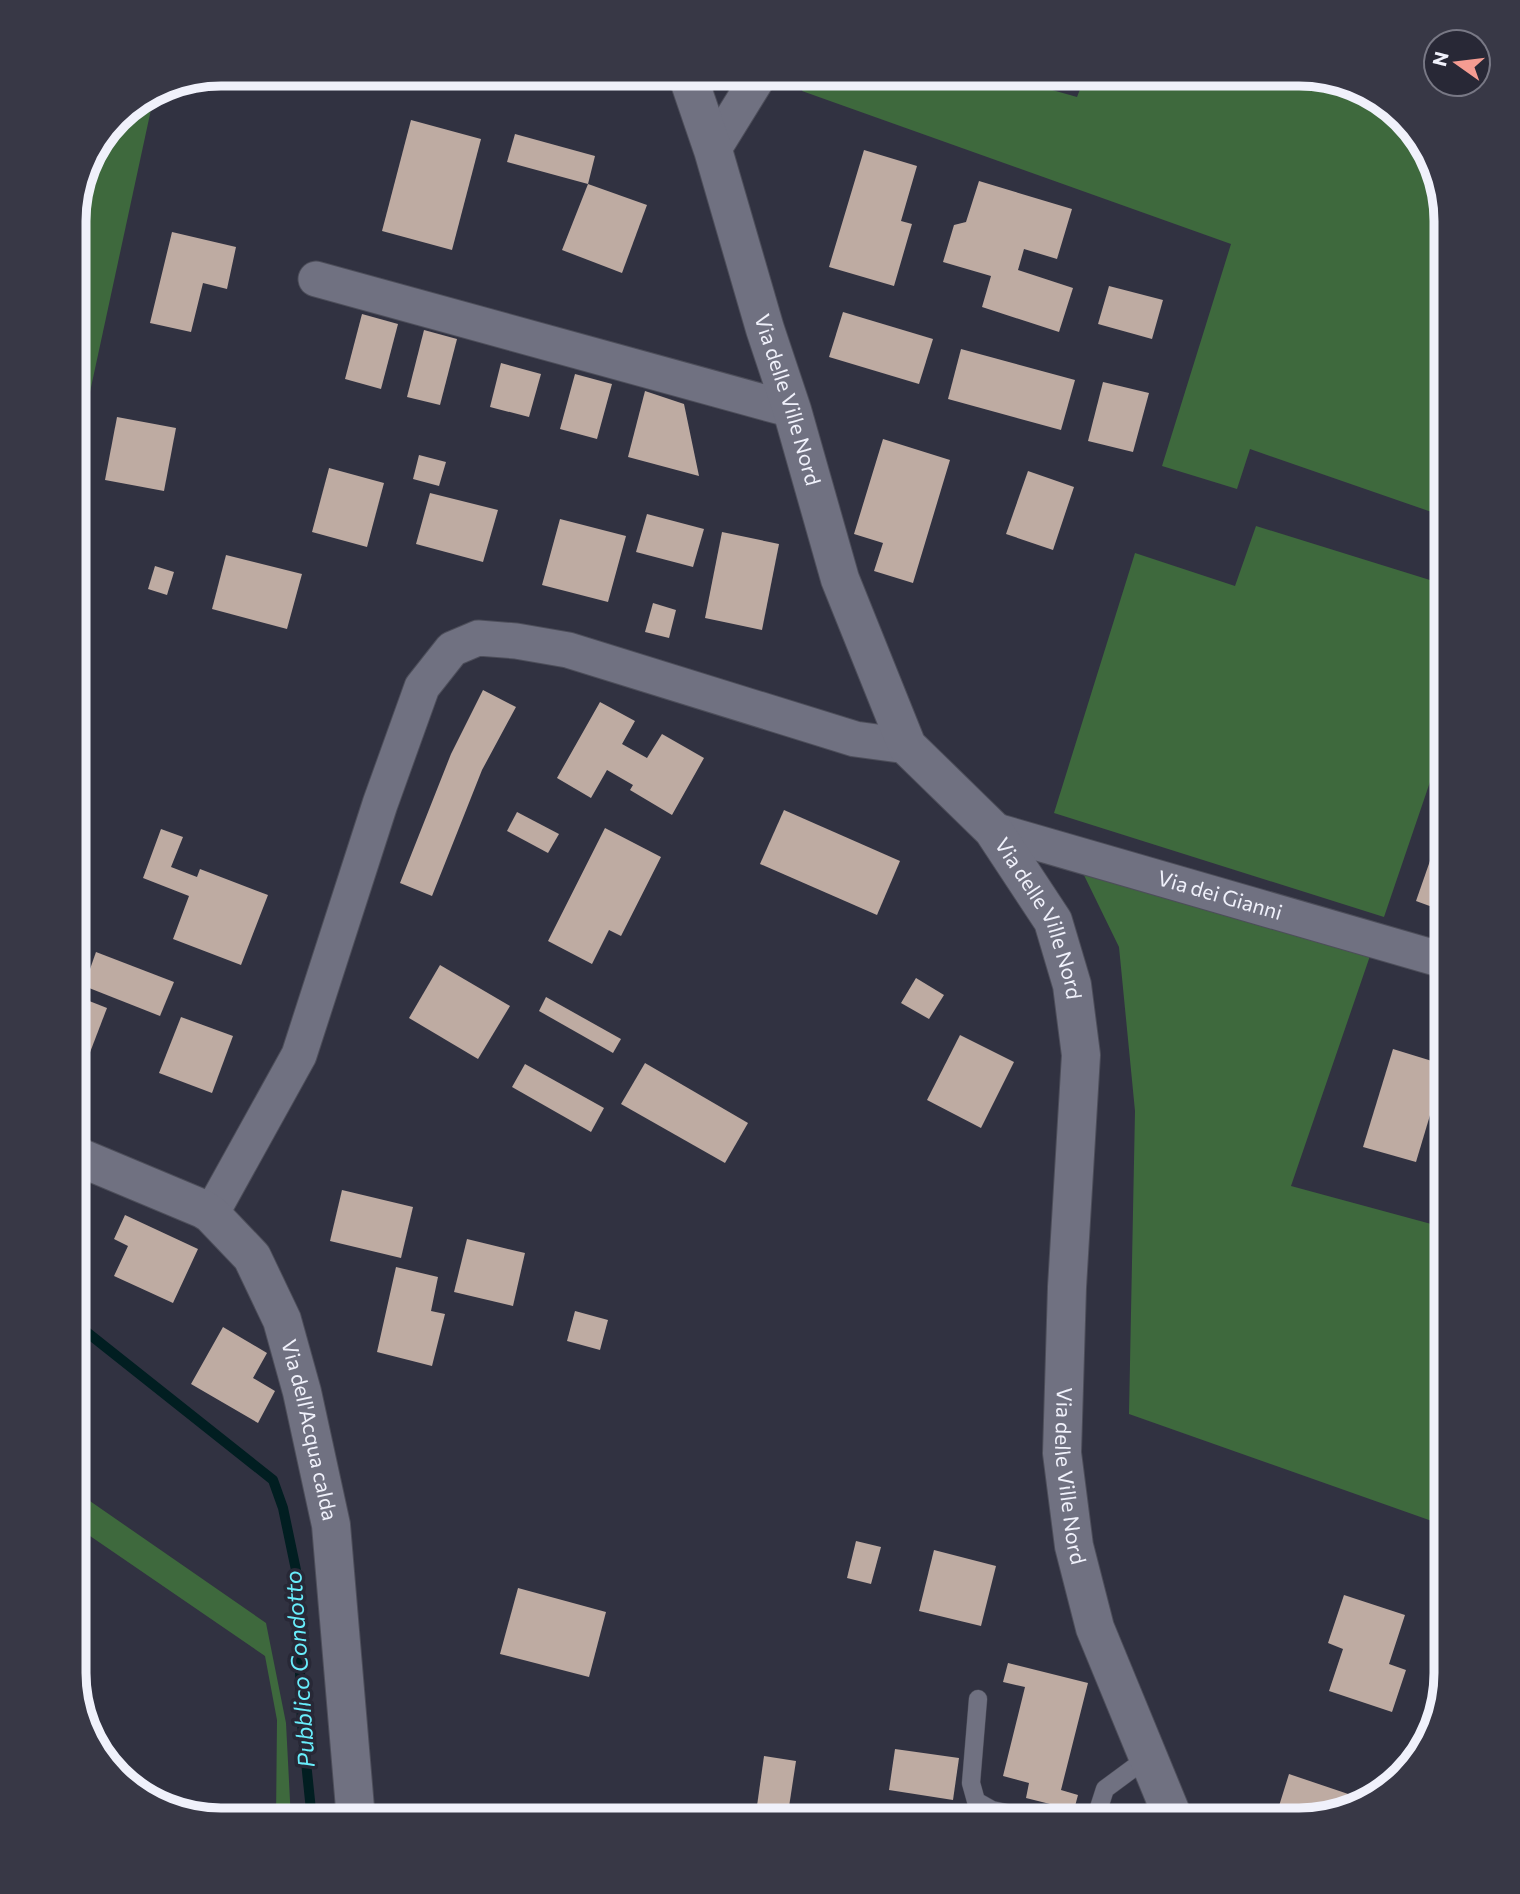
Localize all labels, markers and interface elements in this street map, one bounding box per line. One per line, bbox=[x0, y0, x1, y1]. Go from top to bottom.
north arrow bbox=[1422, 28, 1492, 98]
text: N bbox=[1427, 49, 1453, 68]
street label: Via delle Ville Nord bbox=[750, 311, 827, 488]
street label: Via delle Ville Nord bbox=[990, 832, 1088, 1001]
street label: Via dei Gianni bbox=[1155, 864, 1285, 924]
street label: Via dell'Acqua calda bbox=[277, 1336, 344, 1523]
street label: Via delle Ville Nord bbox=[1051, 1387, 1092, 1567]
water label: Pubblico Condotto bbox=[278, 1570, 320, 1769]

